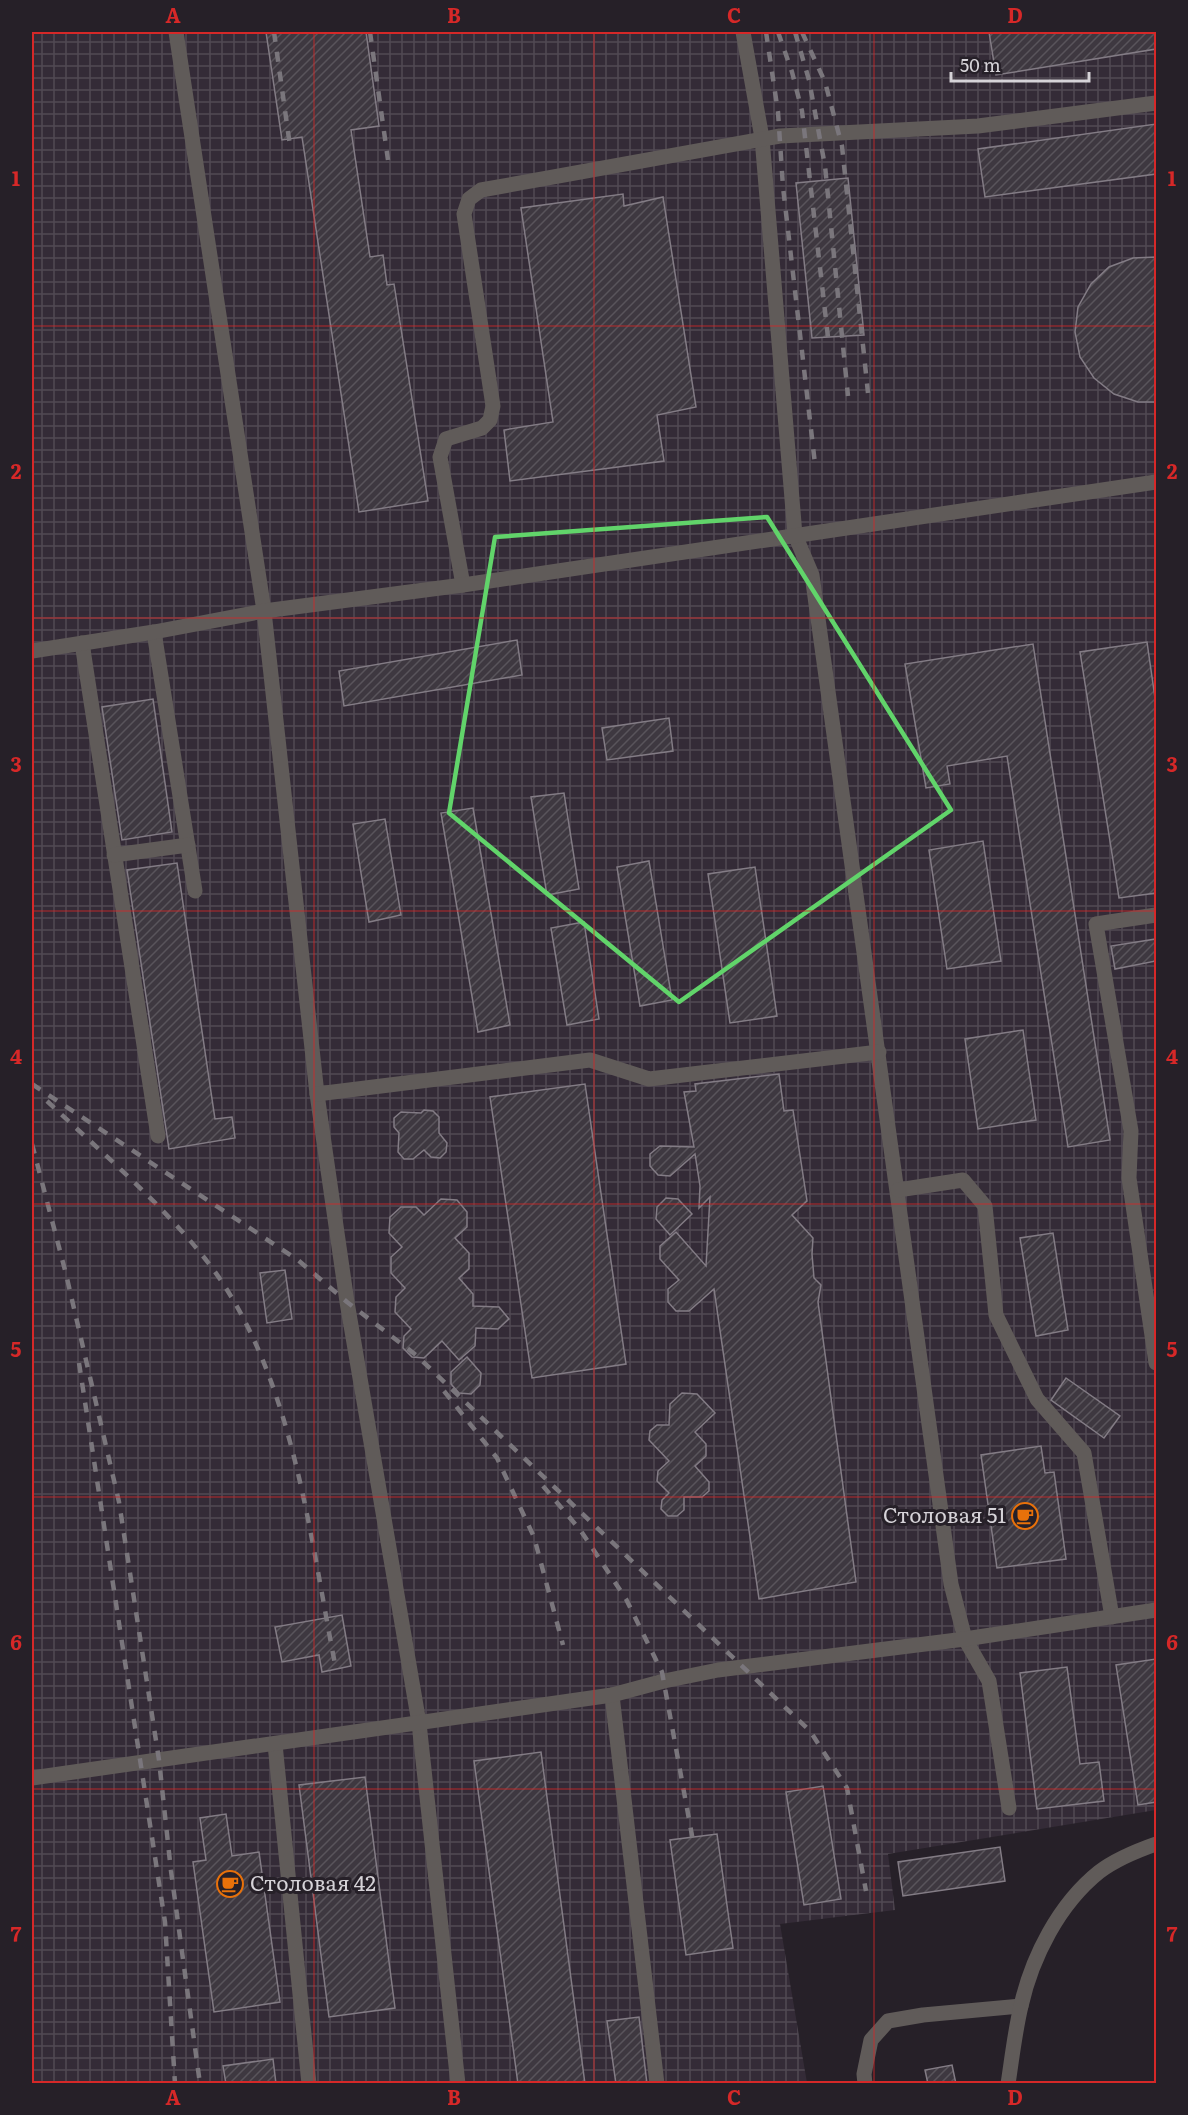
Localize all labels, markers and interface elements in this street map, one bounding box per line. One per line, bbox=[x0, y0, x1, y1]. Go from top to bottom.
text: A bbox=[165, 0, 181, 29]
text: B bbox=[447, 0, 461, 29]
text: C bbox=[727, 0, 741, 29]
text: D bbox=[1007, 0, 1023, 29]
scale bar bbox=[951, 45, 1089, 83]
text: 50 m bbox=[960, 51, 1001, 78]
text: 1 bbox=[12, 162, 20, 192]
text: 1 bbox=[1168, 162, 1176, 192]
text: 2 bbox=[11, 455, 22, 485]
text: 2 bbox=[1167, 455, 1178, 485]
text: 3 bbox=[10, 748, 22, 778]
text: 3 bbox=[1166, 748, 1178, 778]
text: 4 bbox=[10, 1040, 22, 1070]
text: 4 bbox=[1166, 1040, 1178, 1070]
text: 5 bbox=[11, 1333, 22, 1363]
text: 5 bbox=[1167, 1333, 1178, 1363]
place label: Столовая 51 bbox=[883, 1498, 1006, 1529]
cafe icon: Столовая 51 bbox=[1010, 1501, 1040, 1531]
text: 6 bbox=[10, 1626, 22, 1656]
text: 6 bbox=[1166, 1626, 1178, 1656]
place label: Столовая 42 bbox=[250, 1866, 376, 1897]
cafe icon: Столовая 42 bbox=[215, 1869, 245, 1899]
text: 7 bbox=[11, 1918, 22, 1948]
text: 7 bbox=[1167, 1918, 1178, 1948]
text: A bbox=[165, 2081, 181, 2111]
text: B bbox=[447, 2081, 461, 2111]
text: C bbox=[727, 2081, 741, 2111]
text: D bbox=[1007, 2081, 1023, 2111]

